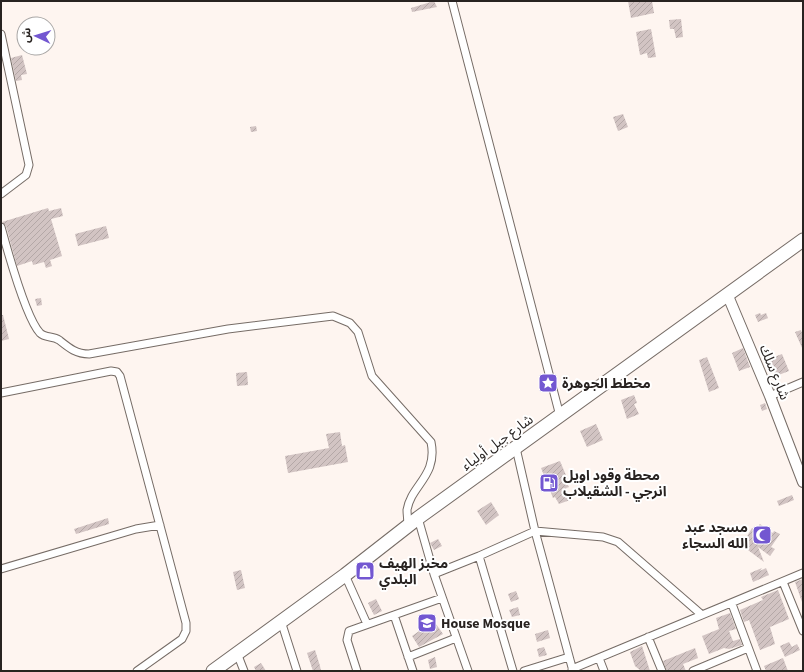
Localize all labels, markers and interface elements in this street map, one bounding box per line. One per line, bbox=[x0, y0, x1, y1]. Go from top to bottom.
north arrow bbox=[16, 16, 56, 56]
text: ش bbox=[19, 27, 35, 43]
street label: شارع سلك bbox=[754, 342, 794, 403]
place icon: مخطط الجوهرة bbox=[537, 372, 559, 394]
place label: مخطط الجوهرة bbox=[562, 374, 651, 394]
street label: شارع جبل أولياء bbox=[458, 410, 538, 476]
place label: محطة وقود اويل انرجي - الشقيلاب bbox=[563, 466, 667, 502]
fuel station icon: محطة وقود اويل انرجي - الشقيلاب bbox=[538, 472, 560, 494]
place label: مسجد عبد الله السجاء bbox=[682, 518, 748, 554]
mosque icon: مسجد عبد الله السجاء bbox=[751, 524, 773, 546]
place label: مخبز الهيف البلدي bbox=[379, 554, 448, 590]
shop icon: مخبز الهيف البلدي bbox=[354, 560, 376, 582]
school or university icon: House Mosque bbox=[416, 612, 438, 634]
place label: House Mosque bbox=[441, 614, 530, 634]

